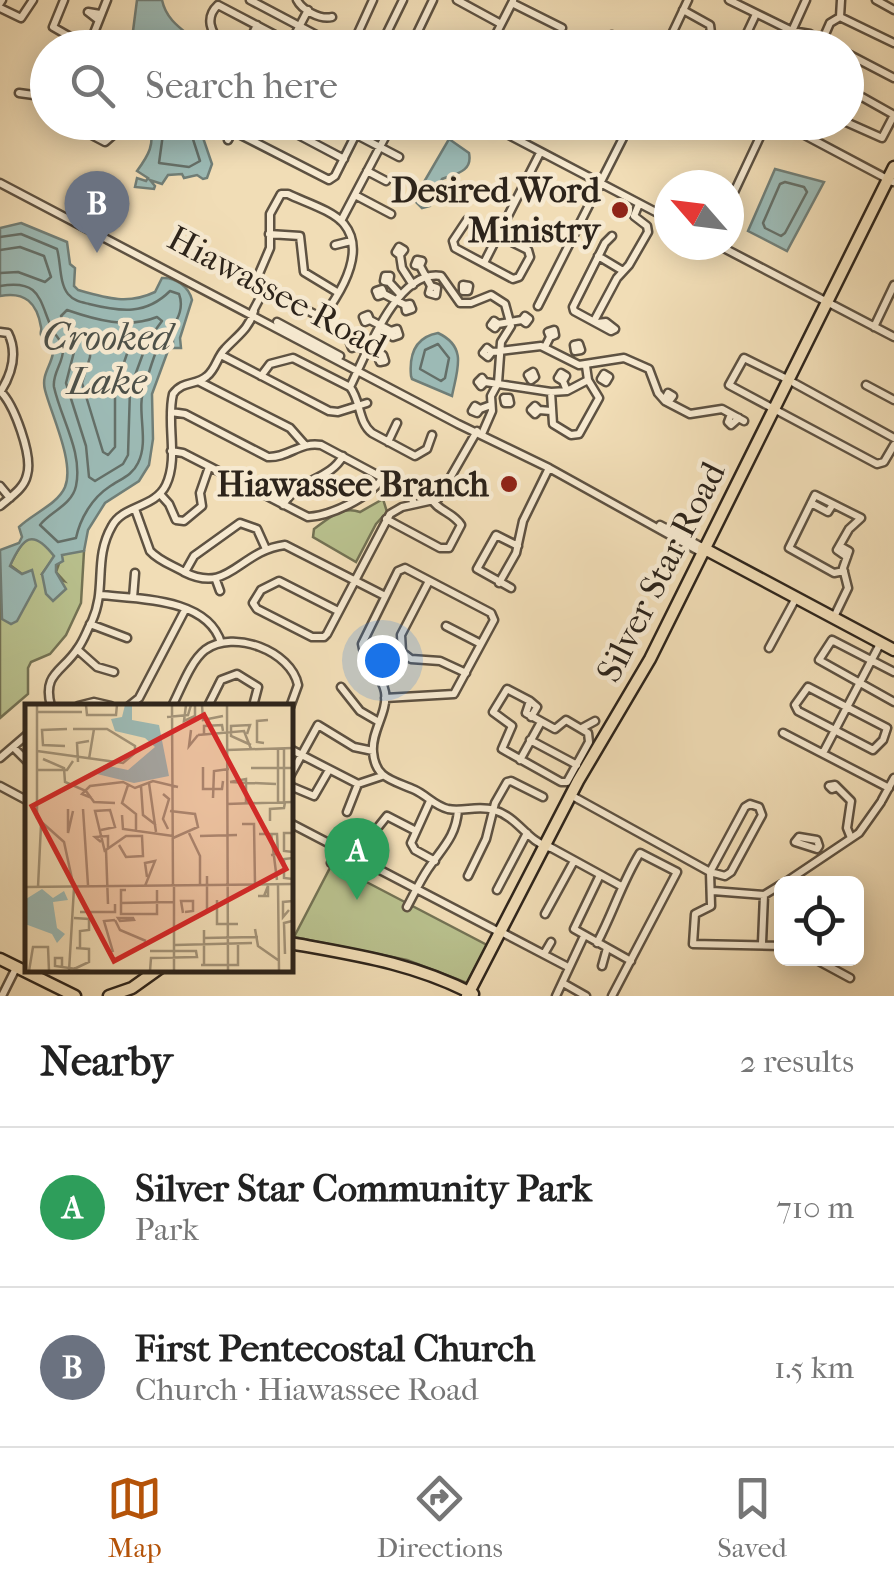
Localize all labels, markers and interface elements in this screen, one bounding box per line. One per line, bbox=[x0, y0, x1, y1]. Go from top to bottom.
search box bbox=[30, 30, 864, 140]
icon: search bbox=[65, 58, 120, 113]
text: Search here bbox=[145, 63, 338, 108]
pin: B bbox=[64, 170, 130, 253]
place label: Desired Word Ministry bbox=[391, 170, 602, 251]
north arrow bbox=[654, 170, 744, 260]
marker: Desired Word Ministry bbox=[609, 199, 631, 221]
street label: Hiawassee Road bbox=[161, 217, 394, 367]
water label: Crooked Lake bbox=[42, 315, 177, 404]
street label: Silver Star Road bbox=[588, 454, 734, 689]
place label: Hiawassee Branch bbox=[217, 464, 489, 505]
marker: Hiawassee Branch bbox=[498, 473, 520, 495]
your location bbox=[357, 635, 408, 686]
inset map bbox=[25, 704, 292, 971]
pin: A bbox=[324, 818, 390, 900]
map controls bbox=[774, 876, 864, 966]
button: locate bbox=[774, 876, 864, 966]
text: Nearby bbox=[40, 1037, 172, 1086]
text: 2 results bbox=[740, 1043, 854, 1080]
text: Silver Star Community Park bbox=[135, 1166, 592, 1211]
text: A bbox=[62, 1189, 83, 1226]
text: 710 m bbox=[776, 1189, 854, 1226]
text: Park bbox=[135, 1211, 199, 1248]
text: First Pentecostal Church bbox=[135, 1326, 535, 1371]
text: B bbox=[62, 1349, 83, 1386]
text: 1.5 km bbox=[774, 1349, 854, 1386]
text: Church · Hiawassee Road bbox=[135, 1371, 478, 1408]
tab: Map bbox=[107, 1471, 162, 1564]
tab: Directions bbox=[377, 1471, 503, 1564]
tab: Saved bbox=[717, 1471, 787, 1564]

